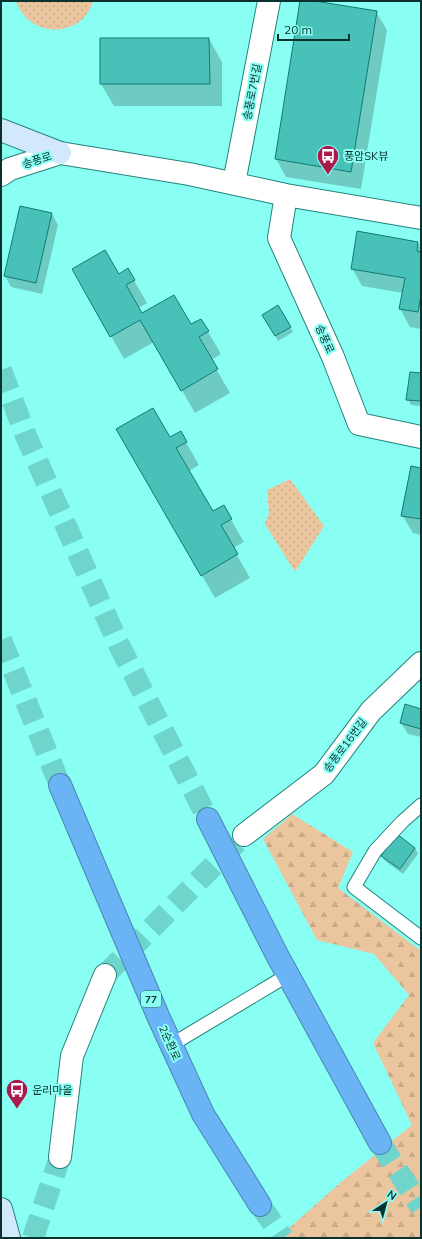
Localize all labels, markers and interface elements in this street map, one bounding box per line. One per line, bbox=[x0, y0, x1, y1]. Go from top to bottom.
scale bar bbox=[278, 16, 349, 42]
text: 20 m bbox=[284, 22, 312, 37]
street label: 송풍로7번길 bbox=[240, 63, 264, 121]
bus stop icon: 풍암SK뷰 bbox=[315, 143, 341, 176]
street label: 송풍로 bbox=[20, 149, 54, 171]
place label: 풍암SK뷰 bbox=[344, 149, 388, 163]
street label: 송풍로 bbox=[312, 322, 338, 356]
street label: 송풍로16번길 bbox=[320, 715, 370, 775]
road number: 77 bbox=[141, 991, 161, 1007]
street label: 2순환로 bbox=[156, 1023, 184, 1063]
bus stop icon: 운리마을 bbox=[4, 1077, 30, 1110]
place label: 운리마을 bbox=[32, 1083, 72, 1097]
north arrow bbox=[366, 1183, 406, 1223]
text: N bbox=[384, 1187, 399, 1203]

